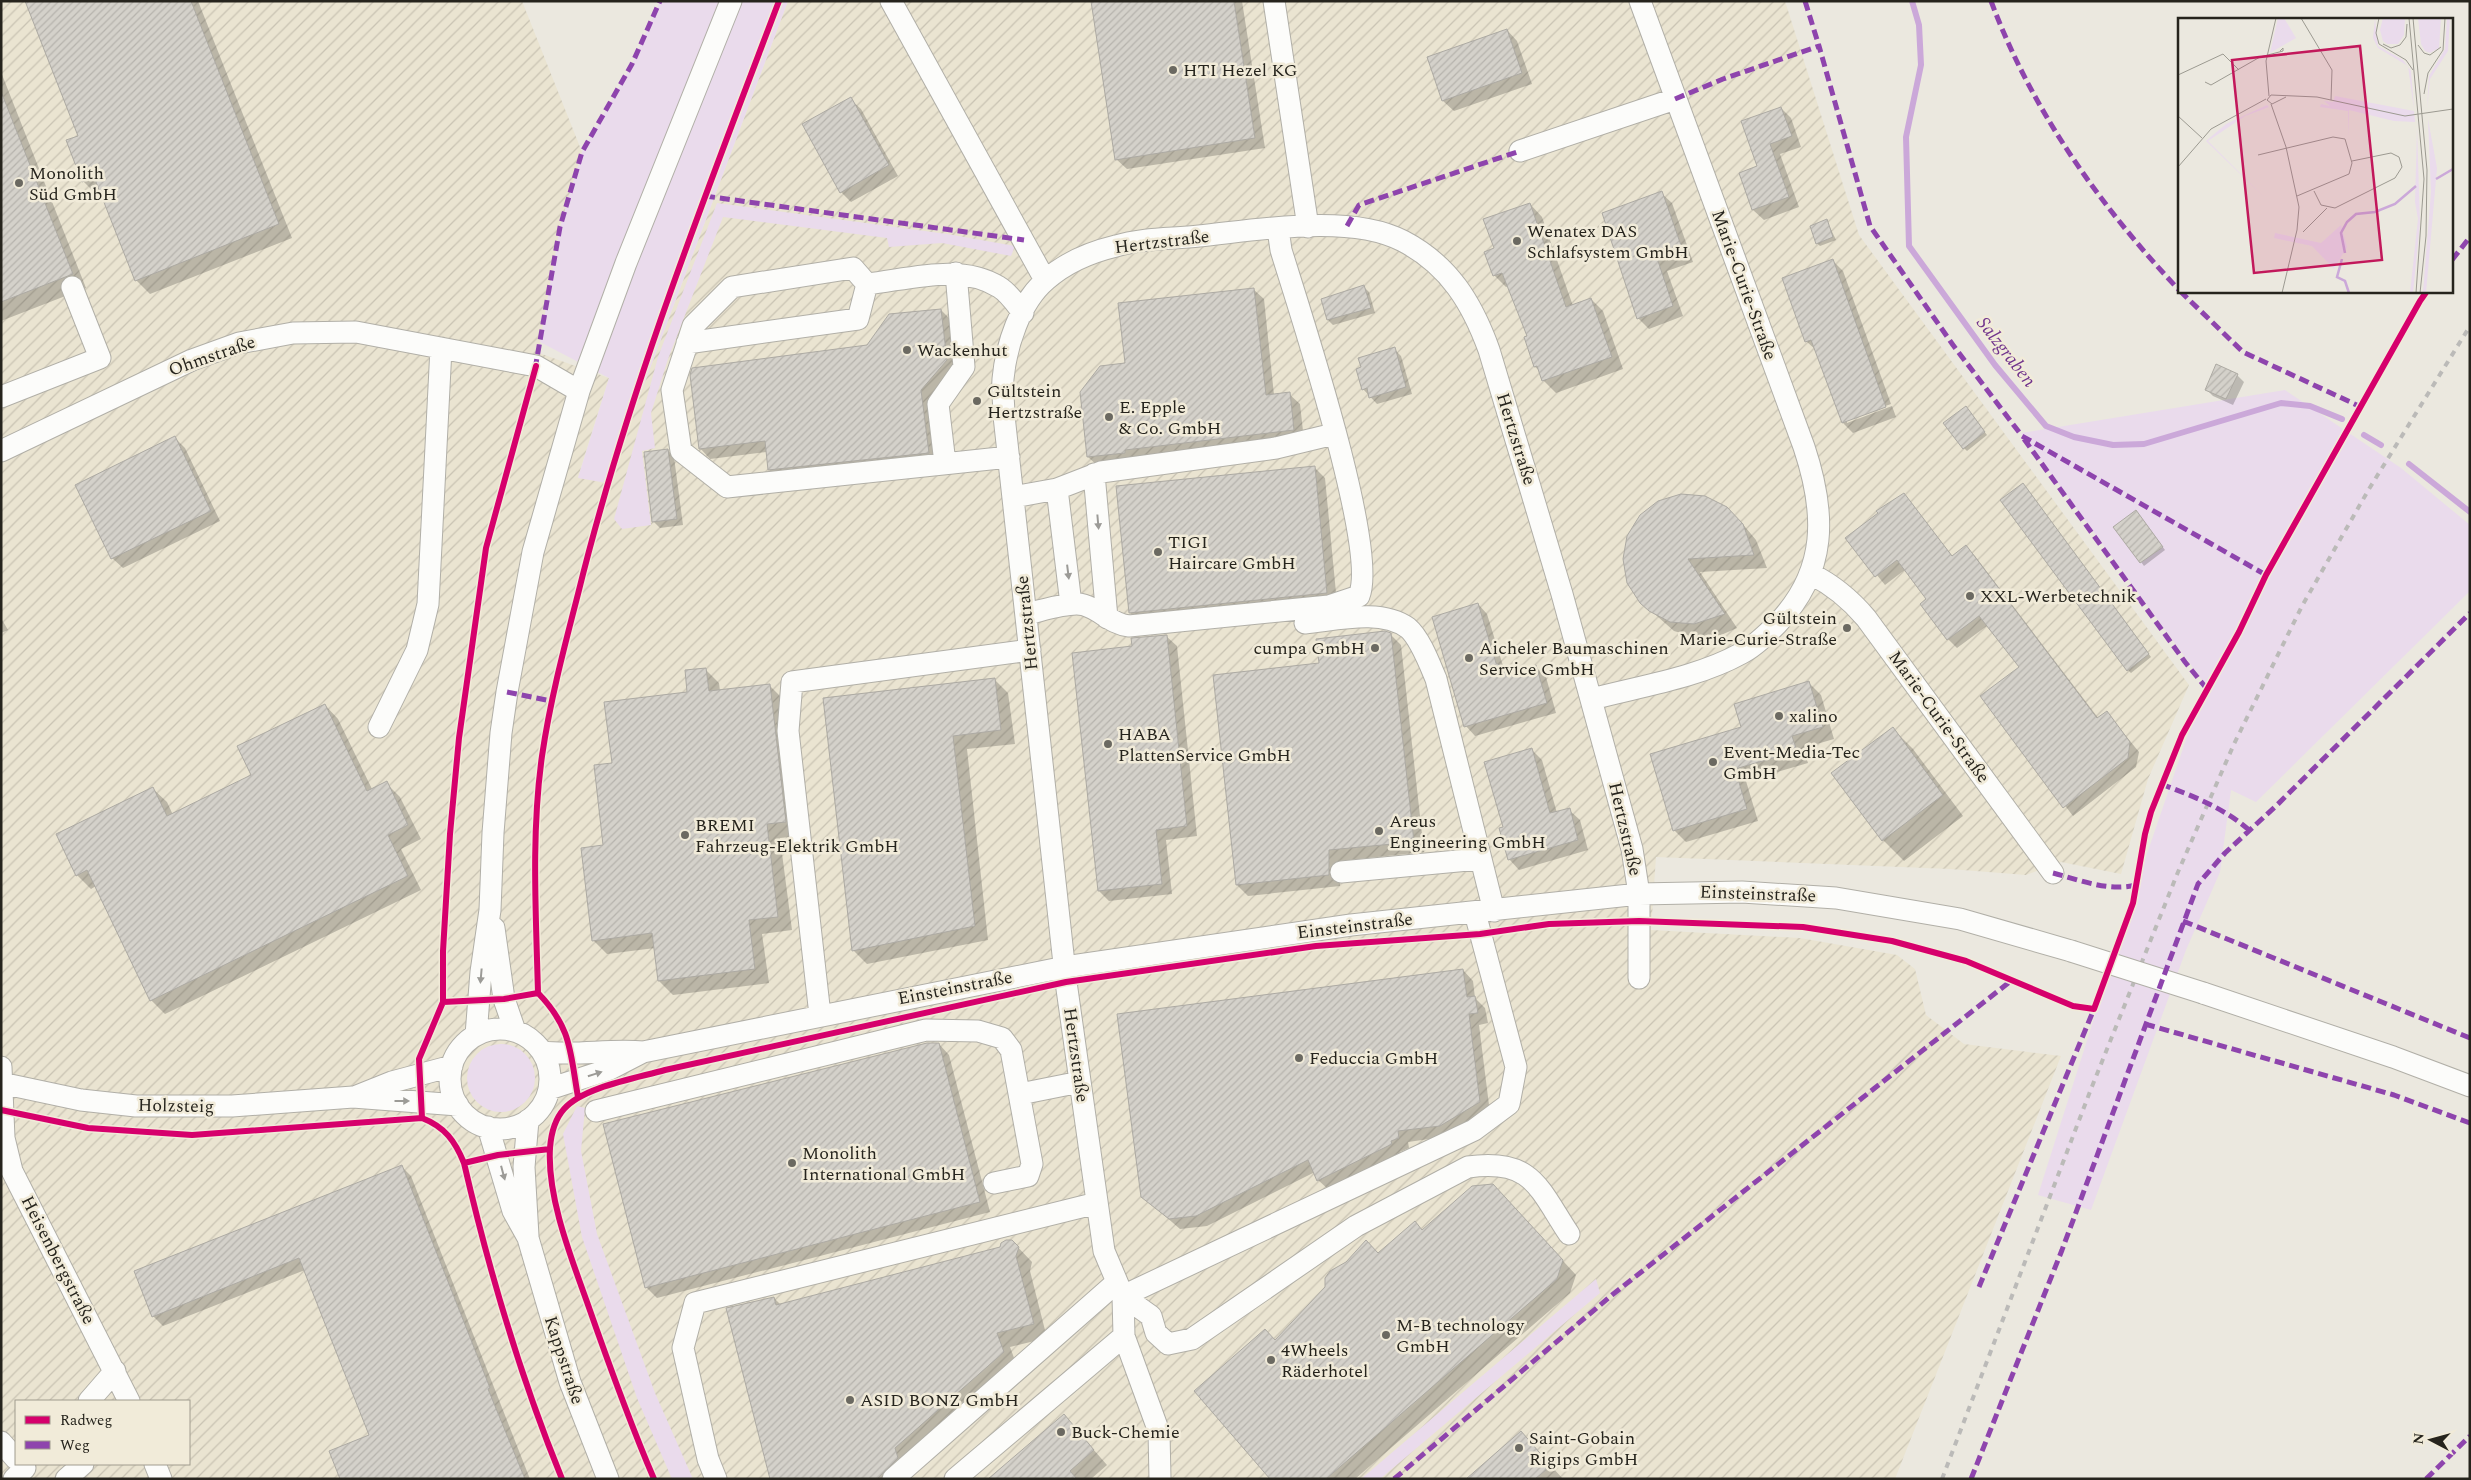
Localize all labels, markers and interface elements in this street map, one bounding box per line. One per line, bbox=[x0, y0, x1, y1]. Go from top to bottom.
inset map bbox=[2178, 18, 2454, 292]
place label: HTI Hezel KG bbox=[1183, 57, 1298, 84]
marker: HTI Hezel KG bbox=[1167, 64, 1179, 76]
place label: Monolith Süd GmbH bbox=[29, 160, 117, 208]
marker: Monolith Süd GmbH bbox=[13, 177, 25, 189]
street label: Marie-Curie-Straße bbox=[1704, 206, 1784, 364]
place label: Wenatex DAS Schlafsystem GmbH bbox=[1527, 218, 1689, 266]
street label: Hertzstraße bbox=[1113, 223, 1211, 261]
marker: Wenatex DAS Schlafsystem GmbH bbox=[1511, 235, 1523, 247]
water label: Salzgraben bbox=[1969, 310, 2043, 394]
street label: Ohmstraße bbox=[165, 329, 259, 383]
place label: Wackenhut bbox=[917, 337, 1008, 364]
marker: Wackenhut bbox=[901, 344, 913, 356]
place label: Gültstein Hertzstraße bbox=[987, 378, 1082, 426]
street label: Hertzstraße bbox=[1489, 389, 1543, 489]
place label: E. Epple & Co. GmbH bbox=[1119, 394, 1221, 442]
marker: Gültstein Hertzstraße bbox=[971, 395, 983, 407]
marker: E. Epple & Co. GmbH bbox=[1103, 411, 1115, 423]
one-way arrow bbox=[1095, 514, 1103, 530]
place label: TIGI Haircare GmbH bbox=[1168, 529, 1296, 577]
marker: TIGI Haircare GmbH bbox=[1152, 546, 1164, 558]
one-way arrow bbox=[1064, 564, 1072, 580]
street label: Hertzstraße bbox=[1009, 574, 1045, 672]
place label: XXL-Werbetechnik bbox=[1980, 583, 2137, 610]
marker: XXL-Werbetechnik bbox=[1964, 590, 1976, 602]
place label: Gültstein Marie-Curie-Straße bbox=[1679, 605, 1837, 653]
marker: Gültstein Marie-Curie-Straße bbox=[1841, 622, 1853, 634]
place label: cumpa GmbH bbox=[1253, 635, 1365, 662]
place label: Aicheler Baumaschinen Service GmbH bbox=[1479, 635, 1669, 683]
marker: cumpa GmbH bbox=[1369, 642, 1381, 654]
street label: Marie-Curie-Straße bbox=[1882, 645, 1996, 789]
marker: Aicheler Baumaschinen Service GmbH bbox=[1463, 652, 1475, 664]
place label: xalino bbox=[1789, 703, 1838, 730]
marker: xalino bbox=[1773, 710, 1785, 722]
place label: HABA PlattenService GmbH bbox=[1118, 721, 1291, 769]
marker: HABA PlattenService GmbH bbox=[1102, 738, 1114, 750]
place label: Event-Media-Tec GmbH bbox=[1723, 739, 1860, 787]
marker: Event-Media-Tec GmbH bbox=[1707, 756, 1719, 768]
street label: Hertzstraße bbox=[1601, 780, 1649, 878]
place label: Areus Engineering GmbH bbox=[1389, 808, 1546, 856]
place label: BREMI Fahrzeug-Elektrik GmbH bbox=[695, 812, 899, 860]
marker: Areus Engineering GmbH bbox=[1373, 825, 1385, 837]
marker: BREMI Fahrzeug-Elektrik GmbH bbox=[679, 829, 691, 841]
street label: Einsteinstraße bbox=[1699, 878, 1817, 910]
street label: Einsteinstraße bbox=[1296, 906, 1414, 946]
street label: Einsteinstraße bbox=[895, 964, 1015, 1012]
one-way arrow bbox=[477, 968, 485, 984]
street label: Hertzstraße bbox=[1056, 1006, 1096, 1104]
place label: Feduccia GmbH bbox=[1309, 1045, 1438, 1072]
marker: Feduccia GmbH bbox=[1293, 1052, 1305, 1064]
one-way arrow bbox=[588, 1069, 603, 1077]
street label: Holzsteig bbox=[138, 1092, 214, 1120]
one-way arrow bbox=[394, 1097, 410, 1105]
place label: Monolith International GmbH bbox=[802, 1140, 965, 1188]
marker: Monolith International GmbH bbox=[786, 1157, 798, 1169]
one-way arrow bbox=[499, 1166, 507, 1181]
street label: Heisenbergstraße bbox=[14, 1191, 102, 1329]
street label: Kappstraße bbox=[537, 1312, 591, 1408]
place label: M-B technology GmbH bbox=[1396, 1312, 1526, 1360]
marker: M-B technology GmbH bbox=[1380, 1329, 1392, 1341]
place label: 4Wheels Räderhotel bbox=[1281, 1337, 1368, 1385]
marker: 4Wheels Räderhotel bbox=[1265, 1354, 1277, 1366]
place label: ASID BONZ GmbH bbox=[860, 1387, 1019, 1414]
marker: ASID BONZ GmbH bbox=[844, 1394, 856, 1406]
legend bbox=[15, 1400, 190, 1465]
text: Radweg bbox=[60, 1409, 113, 1432]
north arrow bbox=[2406, 1415, 2456, 1465]
place label: Buck-Chemie bbox=[1071, 1419, 1180, 1446]
place label: Saint-Gobain Rigips GmbH bbox=[1529, 1425, 1638, 1473]
marker: Buck-Chemie bbox=[1055, 1426, 1067, 1438]
text: N bbox=[2408, 1432, 2430, 1445]
text: Weg bbox=[60, 1434, 90, 1457]
marker: Saint-Gobain Rigips GmbH bbox=[1513, 1442, 1525, 1454]

